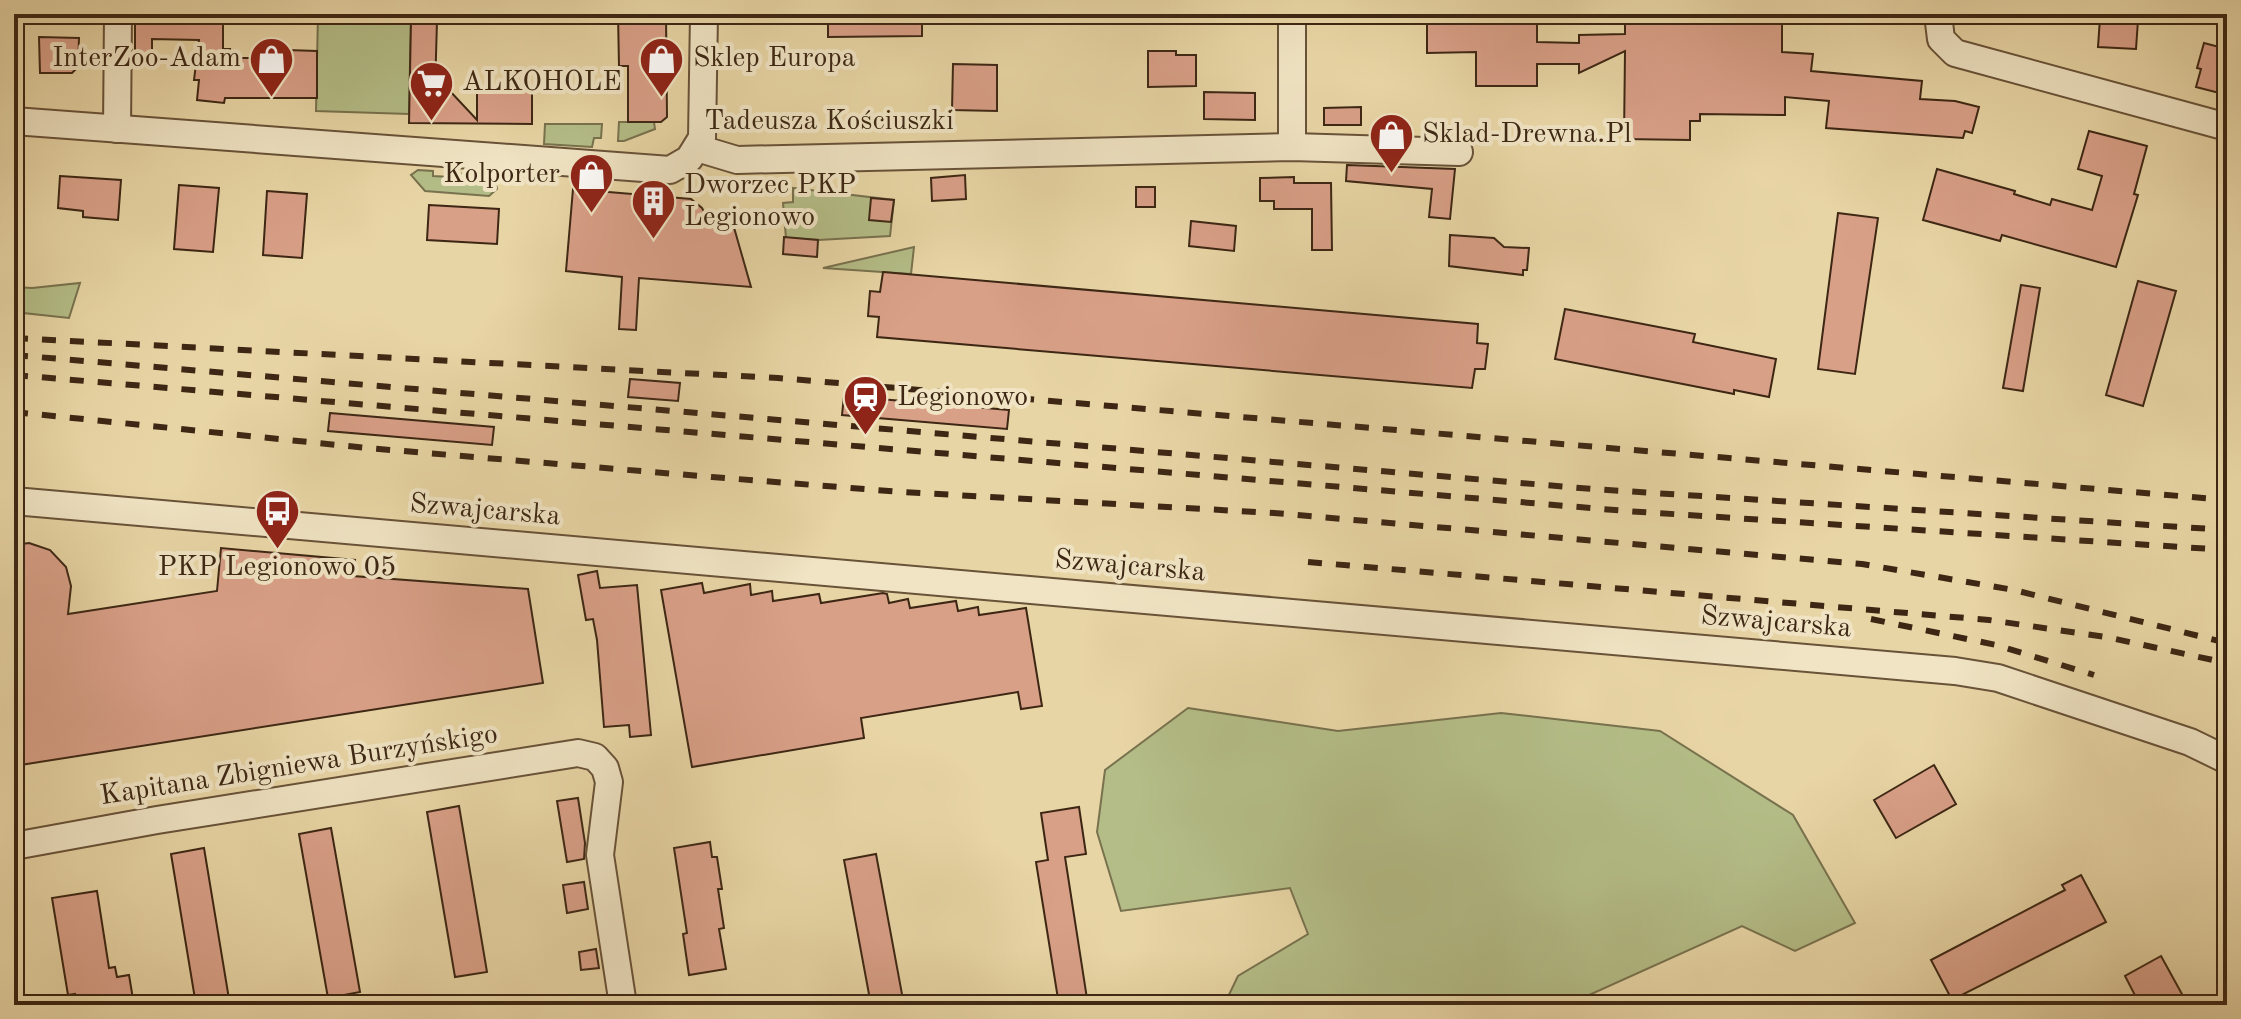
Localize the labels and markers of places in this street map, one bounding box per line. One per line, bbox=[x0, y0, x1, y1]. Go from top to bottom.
shop icon: InterZoo-Adam bbox=[248, 35, 296, 98]
shop icon: Sklep Europa bbox=[638, 35, 686, 98]
place label: InterZoo-Adam bbox=[52, 45, 241, 73]
place label: Sklep Europa bbox=[693, 45, 856, 73]
supermarket icon: ALKOHOLE bbox=[407, 59, 455, 122]
place label: ALKOHOLE bbox=[462, 69, 622, 97]
shop icon: Sklad-Drewna.Pl bbox=[1367, 111, 1415, 174]
place label: Sklad-Drewna.Pl bbox=[1422, 121, 1632, 149]
shop icon: Kolporter bbox=[567, 151, 615, 214]
place label: Kolporter bbox=[443, 161, 560, 189]
place label: Dworzec PKP Legionowo bbox=[684, 172, 856, 232]
building icon: Dworzec PKP Legionowo bbox=[629, 178, 677, 241]
station icon: Legionowo bbox=[842, 374, 890, 437]
place label: Legionowo bbox=[897, 384, 1028, 412]
bus stop icon: PKP Legionowo 05 bbox=[253, 487, 301, 550]
place label: PKP Legionowo 05 bbox=[158, 554, 396, 582]

